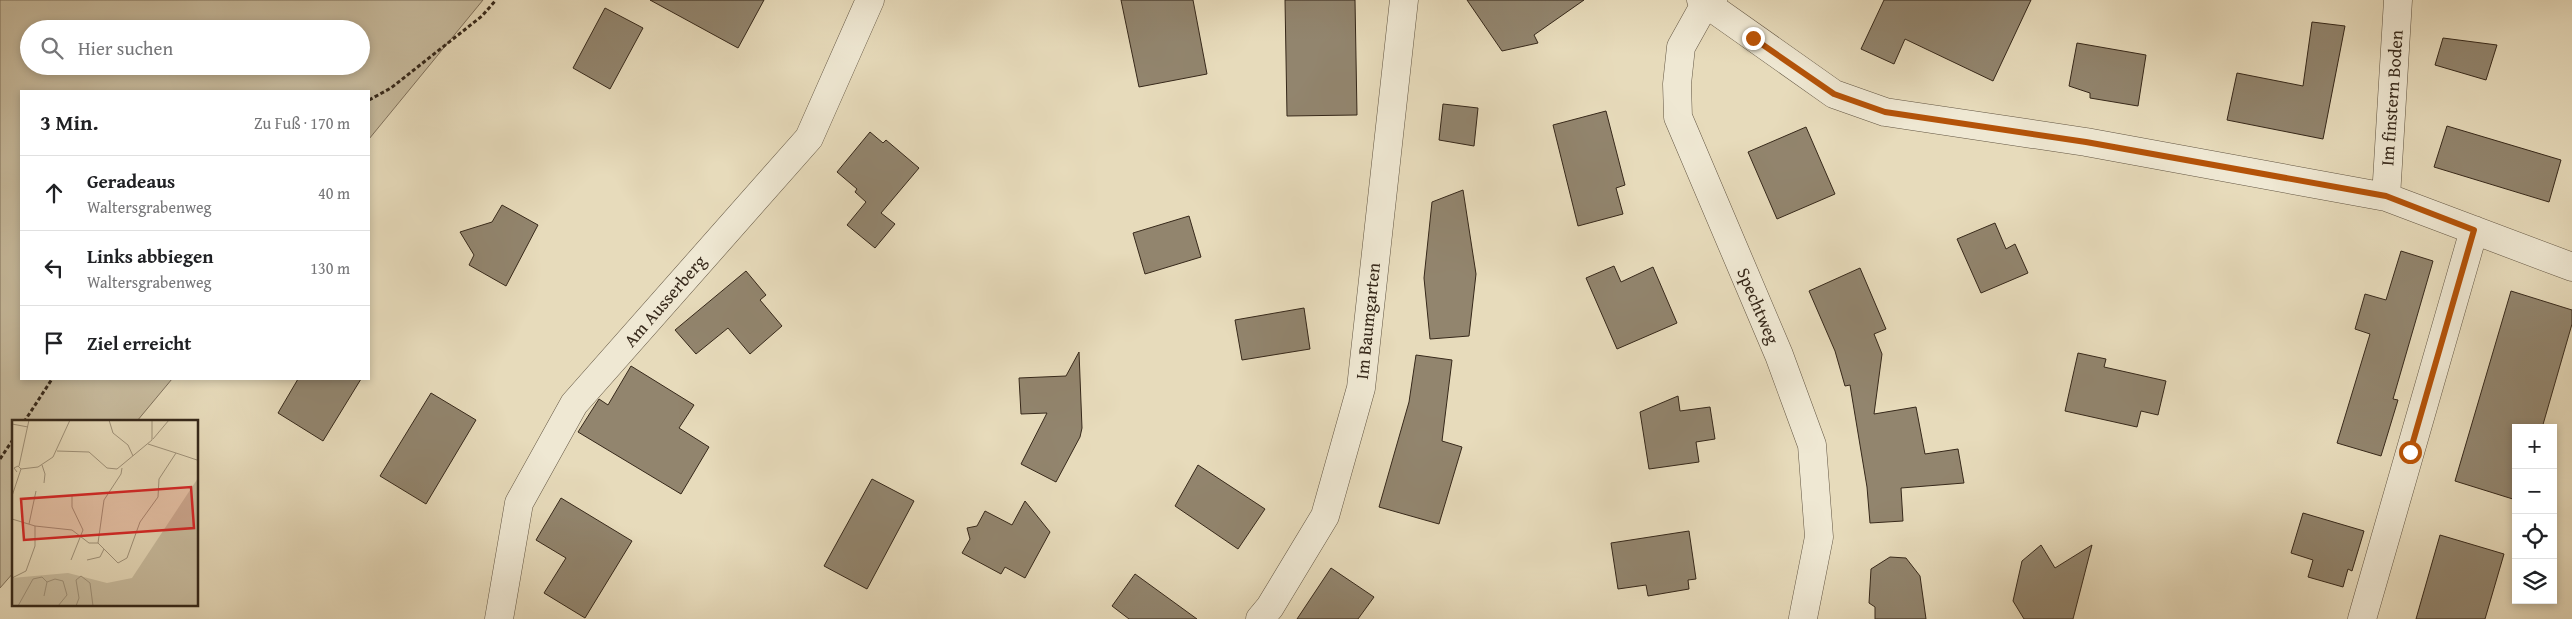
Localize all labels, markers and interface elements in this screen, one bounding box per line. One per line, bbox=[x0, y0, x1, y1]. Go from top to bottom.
search box bbox=[20, 20, 370, 75]
route end bbox=[1742, 27, 1765, 50]
street label: Im finstern Boden bbox=[2373, 29, 2410, 167]
icon: search bbox=[38, 34, 66, 62]
text: Hier suchen bbox=[78, 34, 173, 62]
text: 3 Min. bbox=[40, 107, 98, 138]
text: Zu Fuß · 170 m bbox=[254, 111, 350, 135]
text: Geradeaus bbox=[87, 167, 175, 195]
icon: ahead bbox=[40, 179, 68, 207]
text: 40 m bbox=[318, 181, 350, 205]
text: Waltersgrabenweg bbox=[87, 195, 211, 219]
text: Links abbiegen bbox=[87, 242, 213, 270]
street label: Am Ausserberg bbox=[617, 249, 712, 353]
icon: left bbox=[40, 254, 68, 282]
text: 130 m bbox=[310, 256, 350, 280]
street label: Im Baumgarten bbox=[1348, 261, 1387, 381]
street label: Spechtweg bbox=[1730, 263, 1787, 348]
text: Waltersgrabenweg bbox=[87, 270, 211, 294]
icon: arrive bbox=[40, 329, 68, 357]
text: Ziel erreicht bbox=[87, 329, 191, 357]
inset map bbox=[12, 420, 199, 606]
map controls bbox=[2512, 424, 2557, 604]
button: + bbox=[2512, 424, 2557, 469]
route start bbox=[2399, 441, 2422, 464]
button: − bbox=[2512, 469, 2557, 514]
button: locate bbox=[2512, 514, 2557, 559]
button: layers bbox=[2512, 559, 2557, 604]

